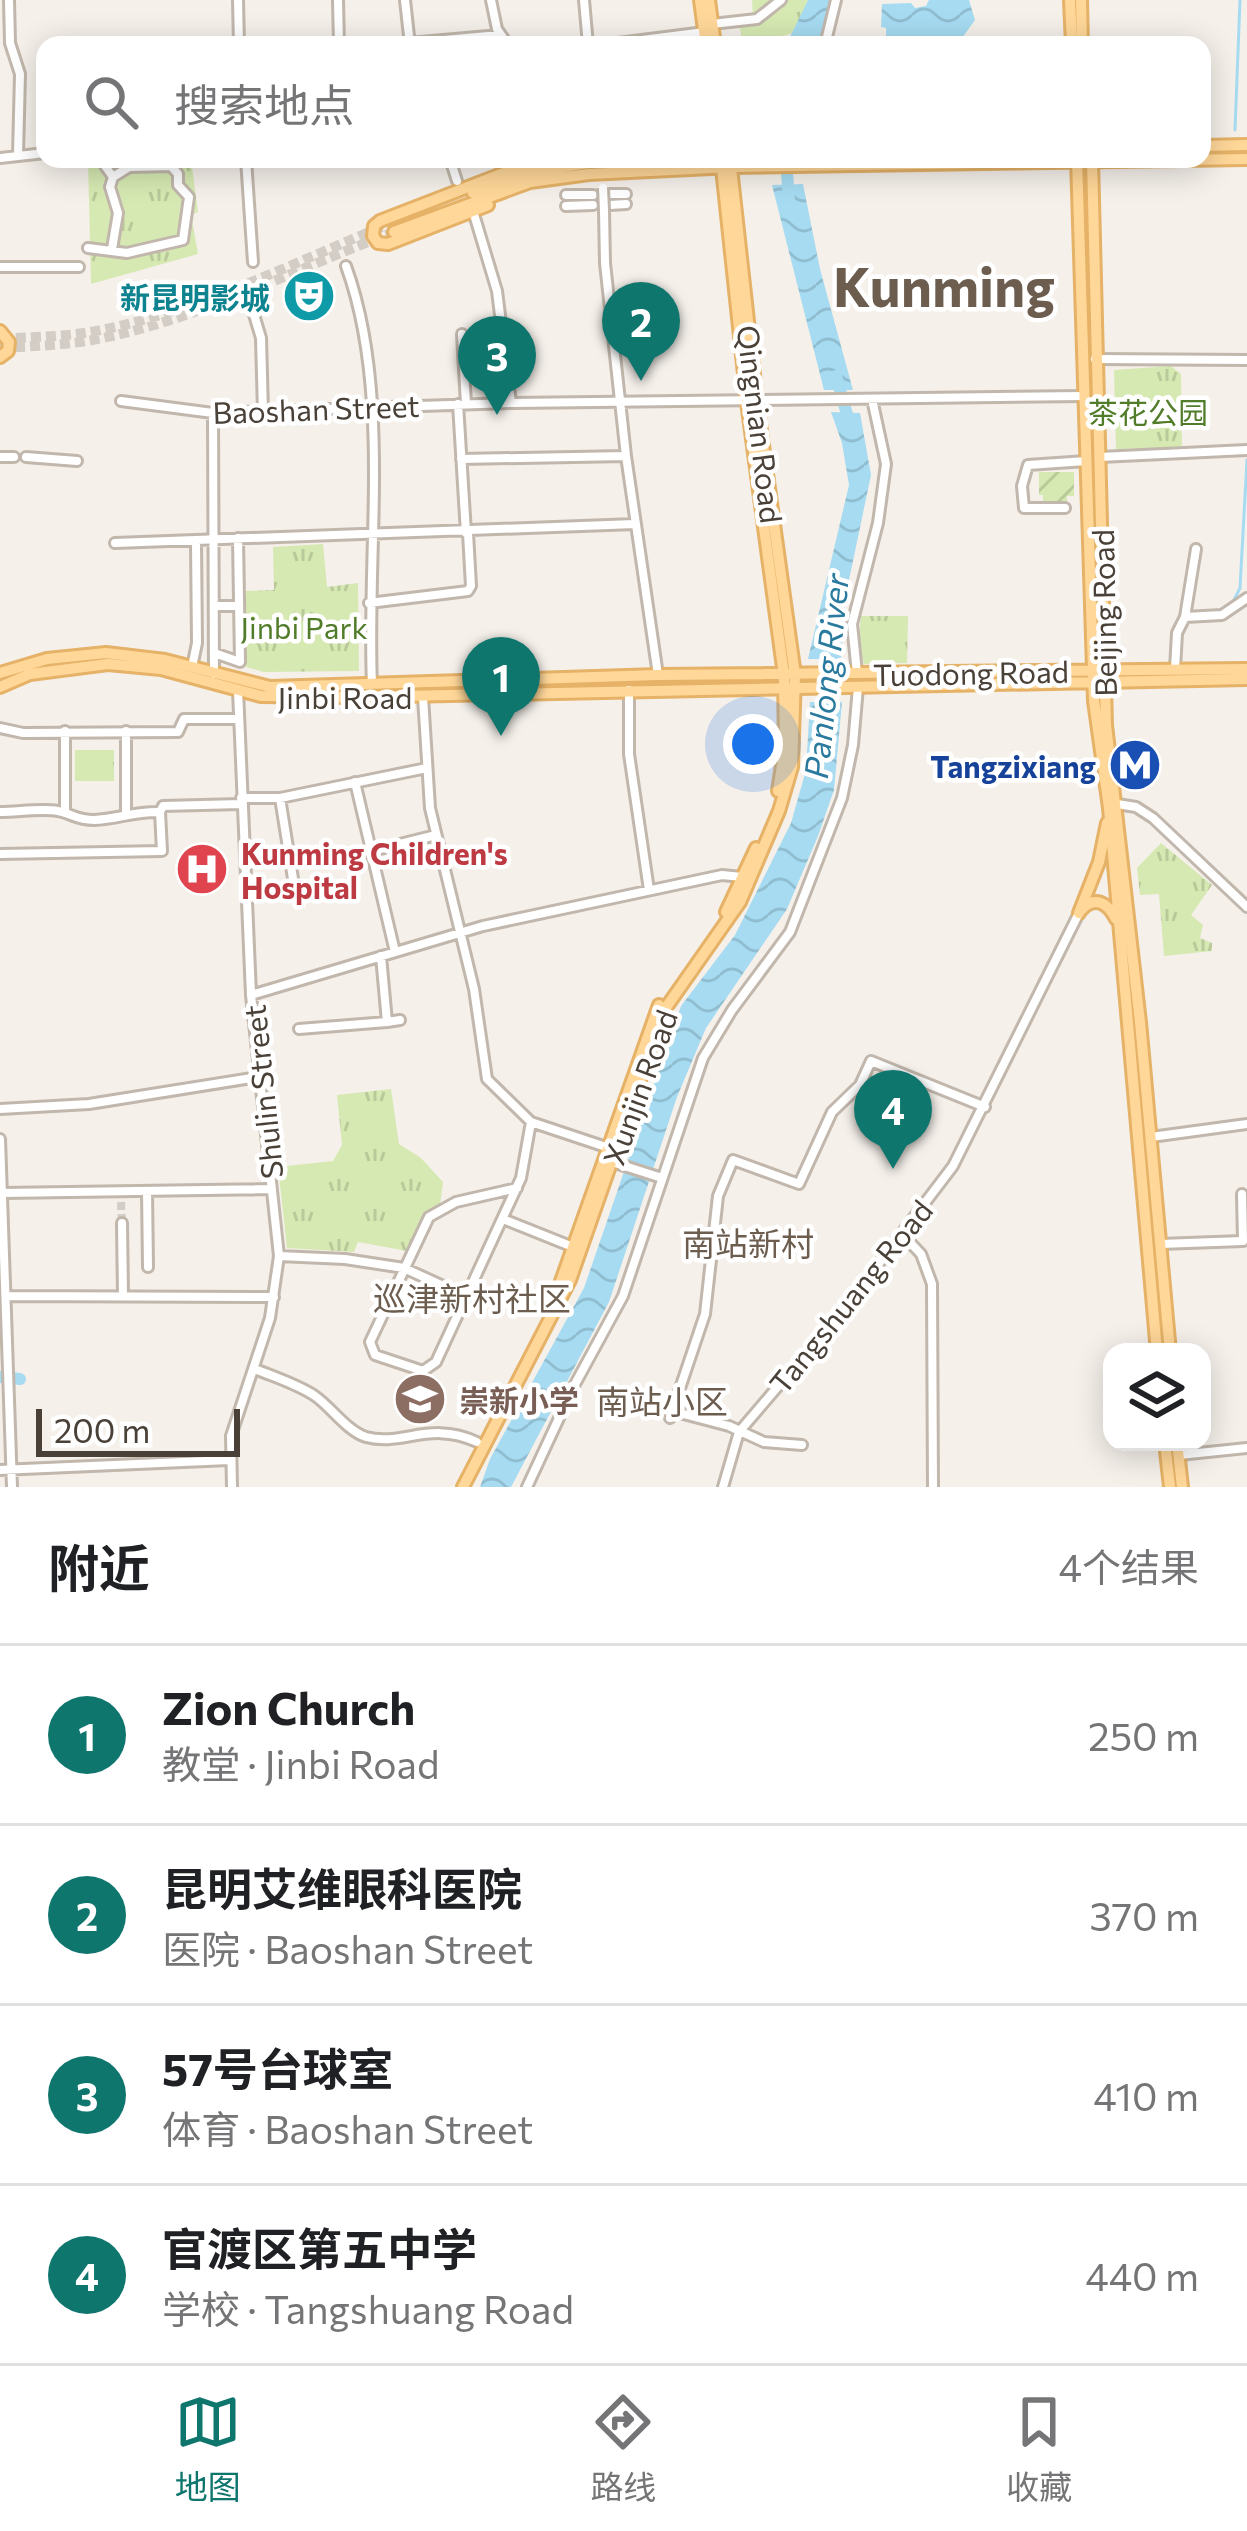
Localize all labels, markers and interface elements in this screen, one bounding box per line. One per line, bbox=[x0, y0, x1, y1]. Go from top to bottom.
search box bbox=[36, 36, 1211, 168]
icon: search bbox=[78, 69, 144, 135]
text: 搜索地点 bbox=[174, 76, 354, 131]
district label: Kunming bbox=[833, 252, 1055, 318]
theatre icon: 新昆明影城 bbox=[281, 268, 337, 324]
place label: 新昆明影城 bbox=[120, 278, 270, 315]
pin: 2 bbox=[602, 282, 680, 381]
pin: 3 bbox=[458, 316, 536, 415]
street label: Qingnian Road bbox=[730, 323, 792, 525]
street label: Baoshan Street bbox=[212, 386, 420, 430]
park label: 茶花公园 bbox=[1088, 393, 1208, 430]
street label: Beijing Road bbox=[1083, 529, 1123, 697]
water label: Panlong River bbox=[794, 570, 856, 781]
park label: Jinbi Park bbox=[240, 608, 368, 645]
pin: 1 bbox=[462, 637, 540, 736]
street label: Tuodong Road bbox=[873, 652, 1069, 692]
street label: Jinbi Road bbox=[278, 678, 412, 715]
your location bbox=[723, 714, 783, 774]
metro station icon: Tangzixiang bbox=[1107, 737, 1163, 793]
place label: Tangzixiang bbox=[930, 747, 1096, 784]
place label: Kunming Children's Hospital bbox=[241, 834, 508, 905]
hospital icon: Kunming Children's Hospital bbox=[174, 841, 230, 897]
street label: Shulin Street bbox=[234, 1003, 290, 1181]
street label: Xunjin Road bbox=[594, 1004, 684, 1170]
pin: 4 bbox=[854, 1070, 932, 1169]
street label: Tangshuang Road bbox=[761, 1192, 939, 1400]
district label: 南站新村 bbox=[682, 1222, 814, 1263]
district label: 巡津新村社区 bbox=[373, 1277, 571, 1318]
map controls bbox=[1103, 1343, 1211, 1451]
button: layers bbox=[1103, 1343, 1211, 1451]
school or university icon: 崇新小学 bbox=[392, 1371, 448, 1427]
district label: 南站小区 bbox=[596, 1380, 728, 1421]
place label: 崇新小学 bbox=[459, 1381, 579, 1418]
scale bar bbox=[36, 1403, 240, 1456]
text: 200 m bbox=[54, 1409, 150, 1450]
text: 附近 bbox=[48, 1535, 150, 1598]
text: 4个结果 bbox=[1059, 1542, 1199, 1590]
text: Zion Church bbox=[162, 1679, 415, 1734]
text: 1 bbox=[78, 1711, 96, 1759]
text: 250 m bbox=[1088, 1711, 1199, 1759]
text: 教堂 · Jinbi Road bbox=[162, 1739, 440, 1787]
text: 昆明艾维眼科医院 bbox=[162, 1860, 522, 1915]
text: 2 bbox=[76, 1891, 98, 1939]
text: 370 m bbox=[1089, 1891, 1199, 1939]
text: 医院 · Baoshan Street bbox=[162, 1924, 533, 1972]
text: 57号台球室 bbox=[162, 2040, 393, 2095]
text: 3 bbox=[76, 2071, 98, 2119]
text: 410 m bbox=[1093, 2071, 1199, 2119]
text: 体育 · Baoshan Street bbox=[162, 2104, 533, 2152]
text: 官渡区第五中学 bbox=[162, 2220, 477, 2275]
text: 4 bbox=[75, 2251, 99, 2299]
text: 440 m bbox=[1085, 2251, 1199, 2299]
text: 学校 · Tangshuang Road bbox=[162, 2284, 574, 2332]
tab: 地图 bbox=[175, 2389, 241, 2509]
tab: 路线 bbox=[590, 2389, 656, 2509]
tab: 收藏 bbox=[1006, 2389, 1072, 2509]

